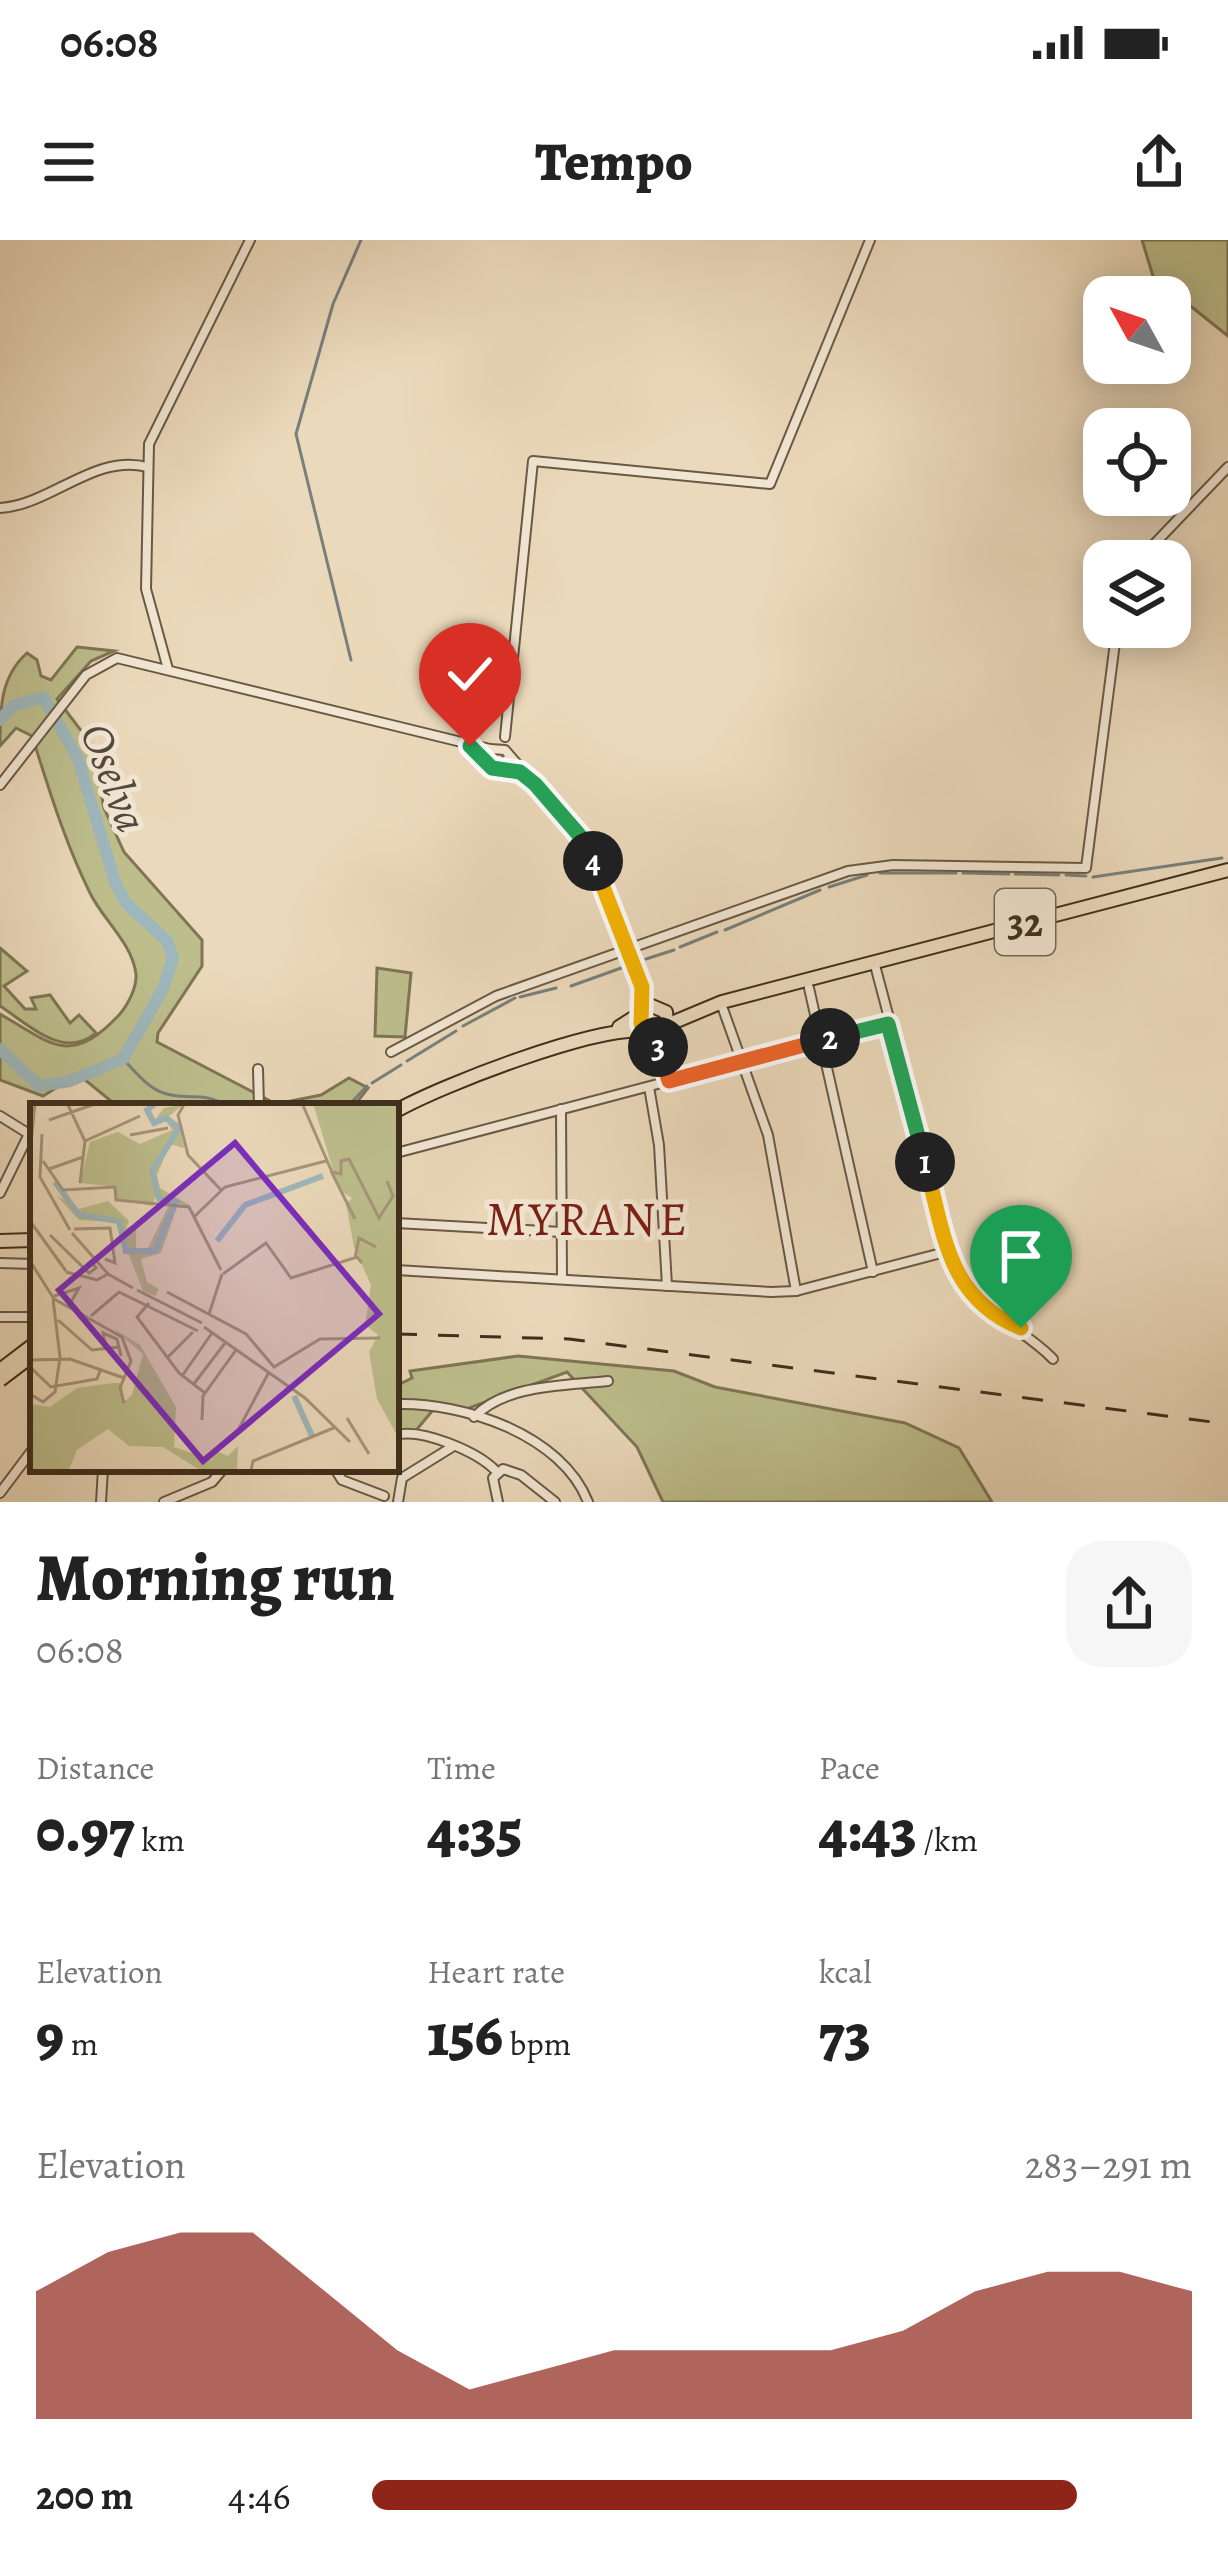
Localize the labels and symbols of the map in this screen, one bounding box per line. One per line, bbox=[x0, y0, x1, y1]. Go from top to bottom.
north arrow bbox=[1083, 276, 1191, 384]
pin bbox=[419, 623, 521, 746]
water label: Oselva bbox=[65, 714, 163, 841]
pin: 4 bbox=[563, 831, 623, 891]
road number: 32 bbox=[995, 889, 1055, 955]
pin: 2 bbox=[800, 1008, 860, 1068]
pin: 3 bbox=[628, 1017, 688, 1077]
inset map bbox=[30, 1103, 399, 1472]
pin: 1 bbox=[895, 1132, 955, 1192]
district label: MYRANE bbox=[486, 1186, 690, 1252]
pin bbox=[970, 1205, 1072, 1328]

